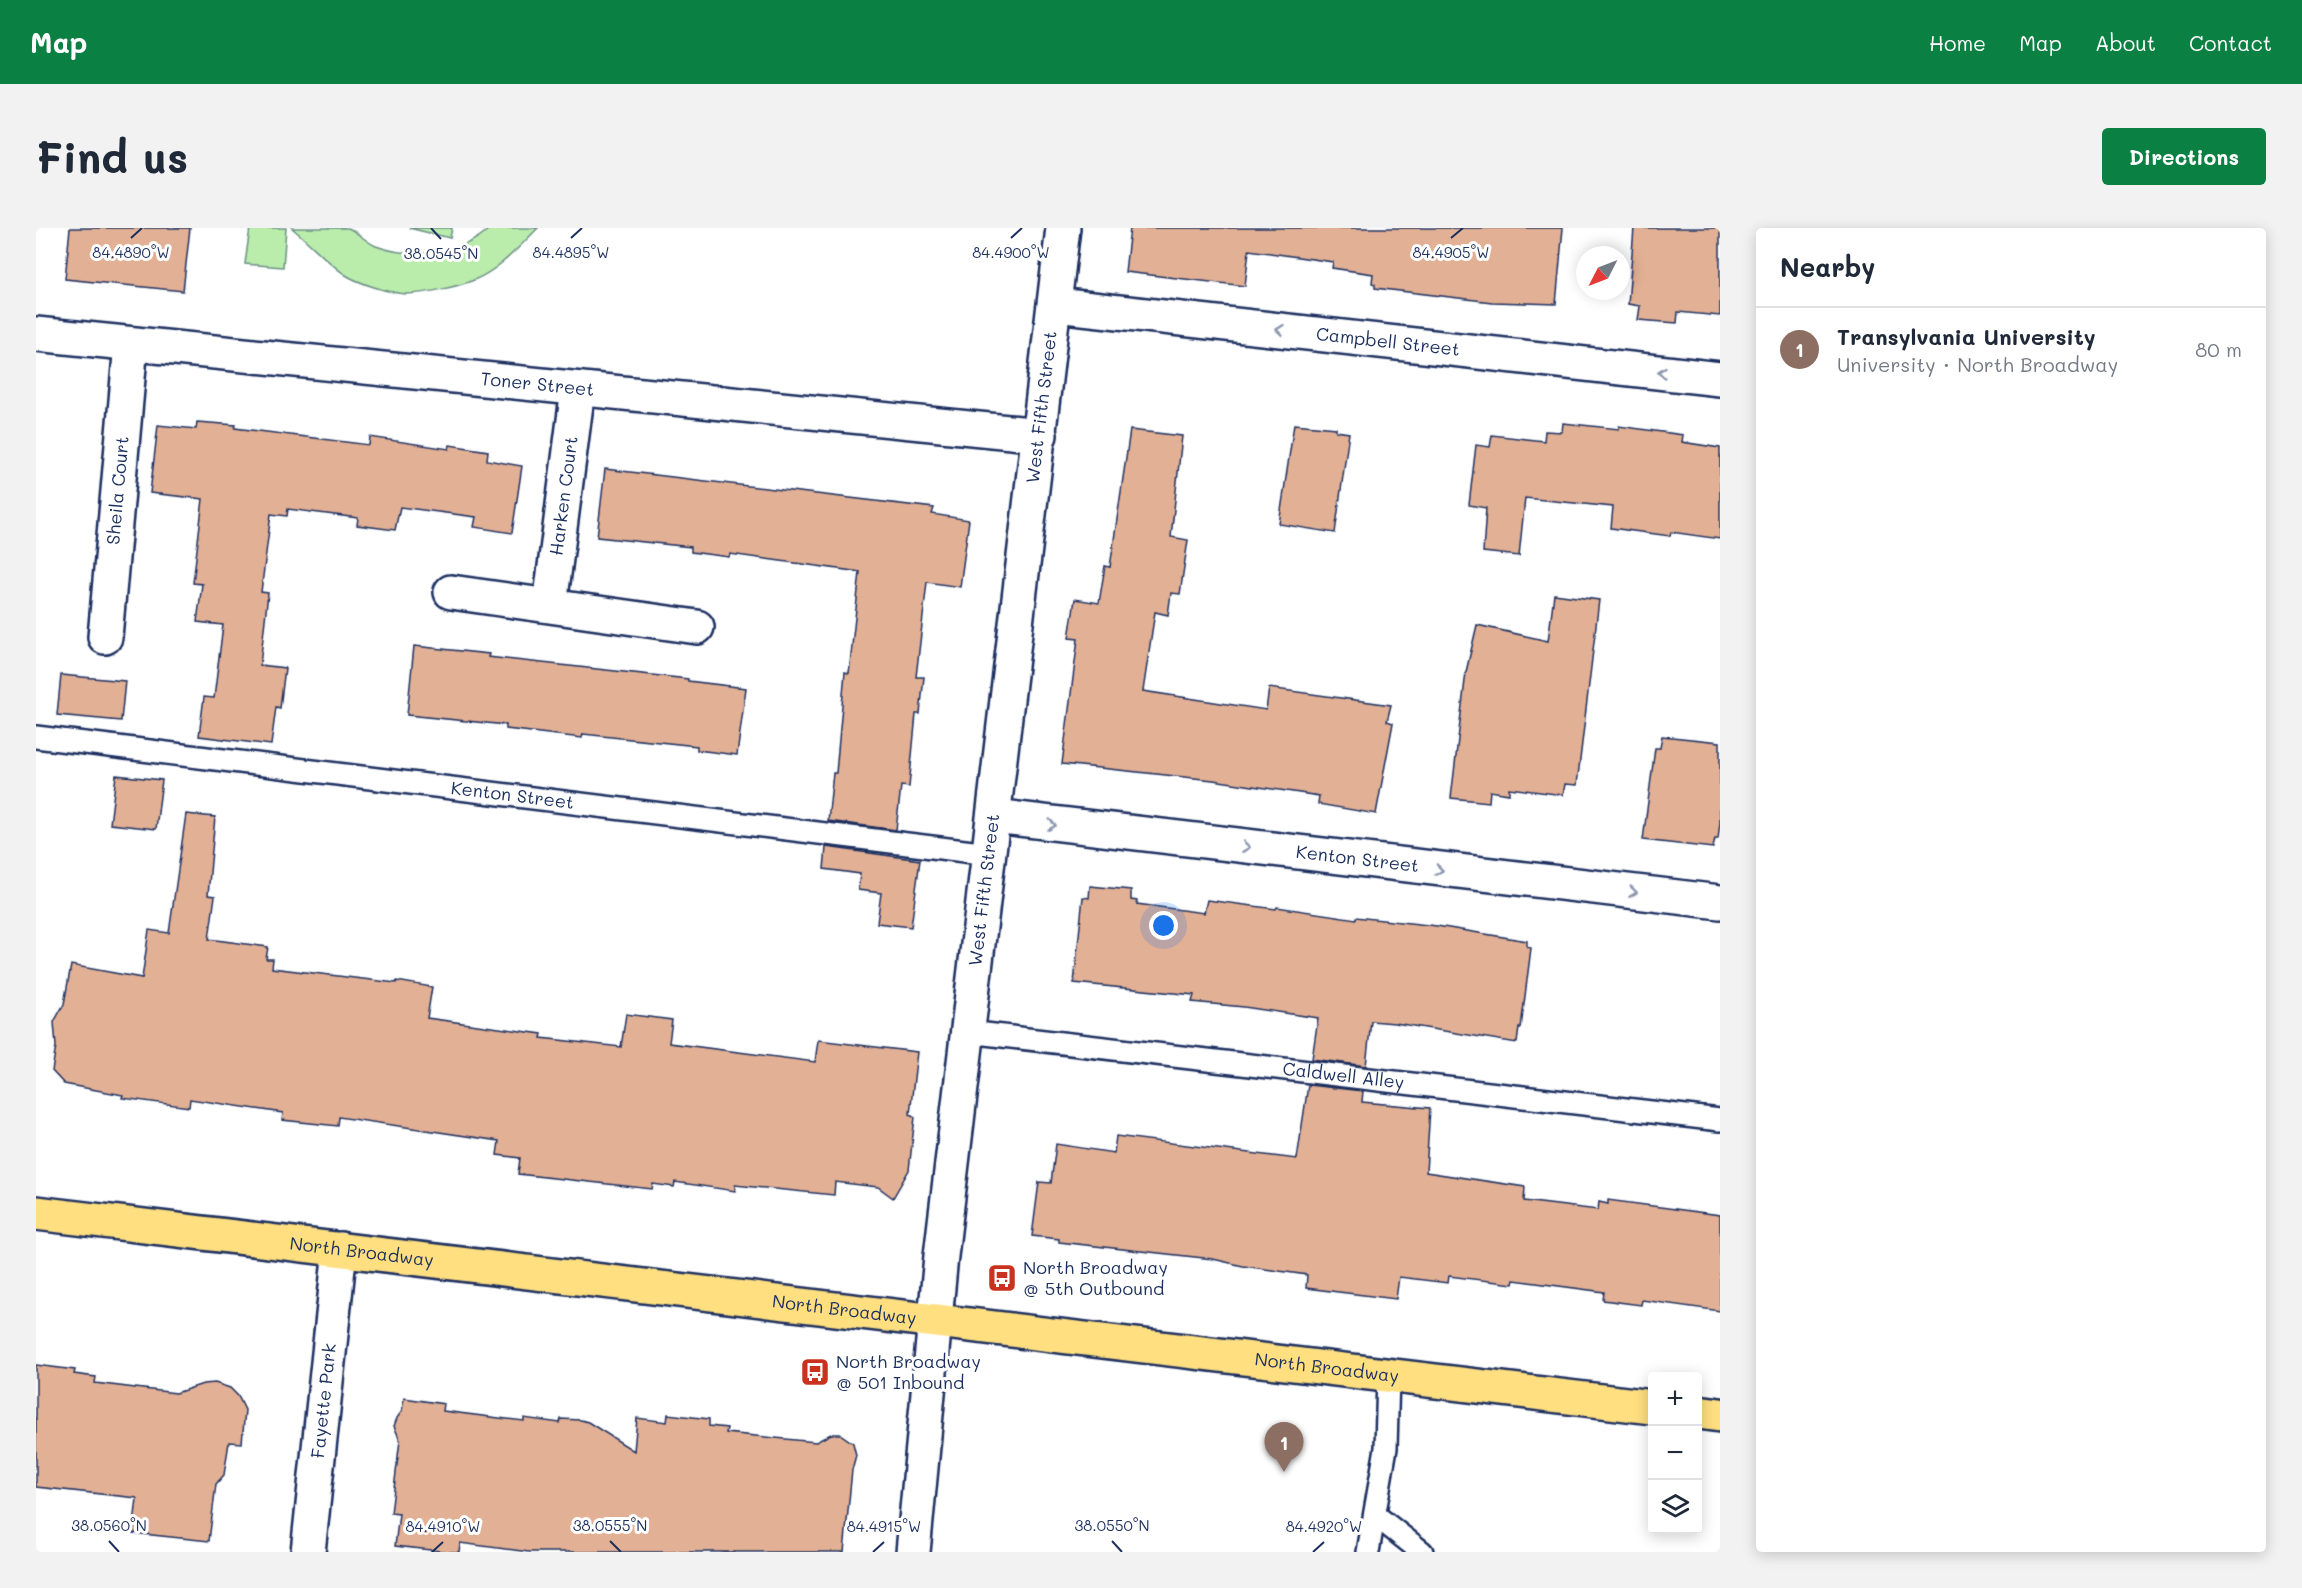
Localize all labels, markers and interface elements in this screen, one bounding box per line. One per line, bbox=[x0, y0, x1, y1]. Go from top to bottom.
text: Map bbox=[30, 24, 87, 60]
text: Home bbox=[1929, 29, 1986, 56]
text: Map bbox=[2019, 29, 2062, 56]
text: About bbox=[2095, 29, 2156, 56]
text: Contact bbox=[2189, 29, 2272, 56]
button: Directions bbox=[2102, 128, 2266, 185]
text: Find us bbox=[36, 129, 188, 184]
text: 84.4890°W bbox=[92, 242, 170, 262]
text: 84.4895°W bbox=[533, 242, 609, 262]
text: 84.4900°W bbox=[972, 242, 1050, 262]
text: 84.4905°W bbox=[1413, 242, 1489, 262]
text: 38.0545°N bbox=[404, 243, 478, 263]
north arrow bbox=[1576, 246, 1630, 300]
text: Nearby bbox=[1780, 250, 1875, 284]
street label: Campbell Street bbox=[1315, 321, 1461, 361]
text: Transylvania University bbox=[1837, 322, 2096, 351]
one-way arrow bbox=[1276, 324, 1285, 337]
street label: West Fifth Street bbox=[1020, 330, 1062, 485]
text: 1 bbox=[1795, 336, 1804, 362]
text: 80 m bbox=[2195, 336, 2242, 362]
text: University · North Broadway bbox=[1837, 351, 2118, 377]
street label: Toner Street bbox=[480, 366, 595, 401]
one-way arrow bbox=[1657, 366, 1666, 379]
street label: Sheila Court bbox=[100, 435, 134, 546]
street label: Harken Court bbox=[544, 435, 583, 557]
street label: Kenton Street bbox=[450, 775, 575, 814]
street label: West Fifth Street bbox=[963, 812, 1004, 967]
one-way arrow bbox=[1047, 818, 1056, 831]
street label: Kenton Street bbox=[1295, 839, 1420, 877]
one-way arrow bbox=[1241, 840, 1250, 853]
one-way arrow bbox=[1435, 863, 1444, 875]
one-way arrow bbox=[1628, 885, 1638, 898]
your location bbox=[1149, 911, 1178, 940]
street label: Caldwell Alley bbox=[1282, 1056, 1406, 1094]
street label: North Broadway bbox=[288, 1231, 435, 1272]
place label: North Broadway @ 5th Outbound bbox=[1023, 1255, 1168, 1300]
bus stop icon: North Broadway @ 5th Outbound bbox=[986, 1262, 1018, 1294]
street label: North Broadway bbox=[771, 1288, 918, 1330]
street label: Fayette Park bbox=[305, 1342, 341, 1459]
street label: North Broadway bbox=[1253, 1346, 1400, 1388]
place label: North Broadway @ 501 Inbound bbox=[836, 1349, 981, 1394]
bus stop icon: North Broadway @ 501 Inbound bbox=[799, 1356, 831, 1388]
map controls bbox=[1648, 1372, 1702, 1534]
button: + bbox=[1648, 1372, 1702, 1426]
pin: 1 bbox=[1264, 1422, 1304, 1472]
button: − bbox=[1648, 1426, 1702, 1480]
button: layers bbox=[1648, 1480, 1702, 1534]
text: 38.0560°N bbox=[71, 1515, 147, 1535]
text: 38.0555°N bbox=[573, 1515, 647, 1535]
text: 38.0550°N bbox=[1074, 1515, 1150, 1535]
text: 84.4910°W bbox=[406, 1516, 480, 1536]
text: 84.4915°W bbox=[847, 1516, 921, 1536]
text: 84.4920°W bbox=[1286, 1516, 1362, 1536]

